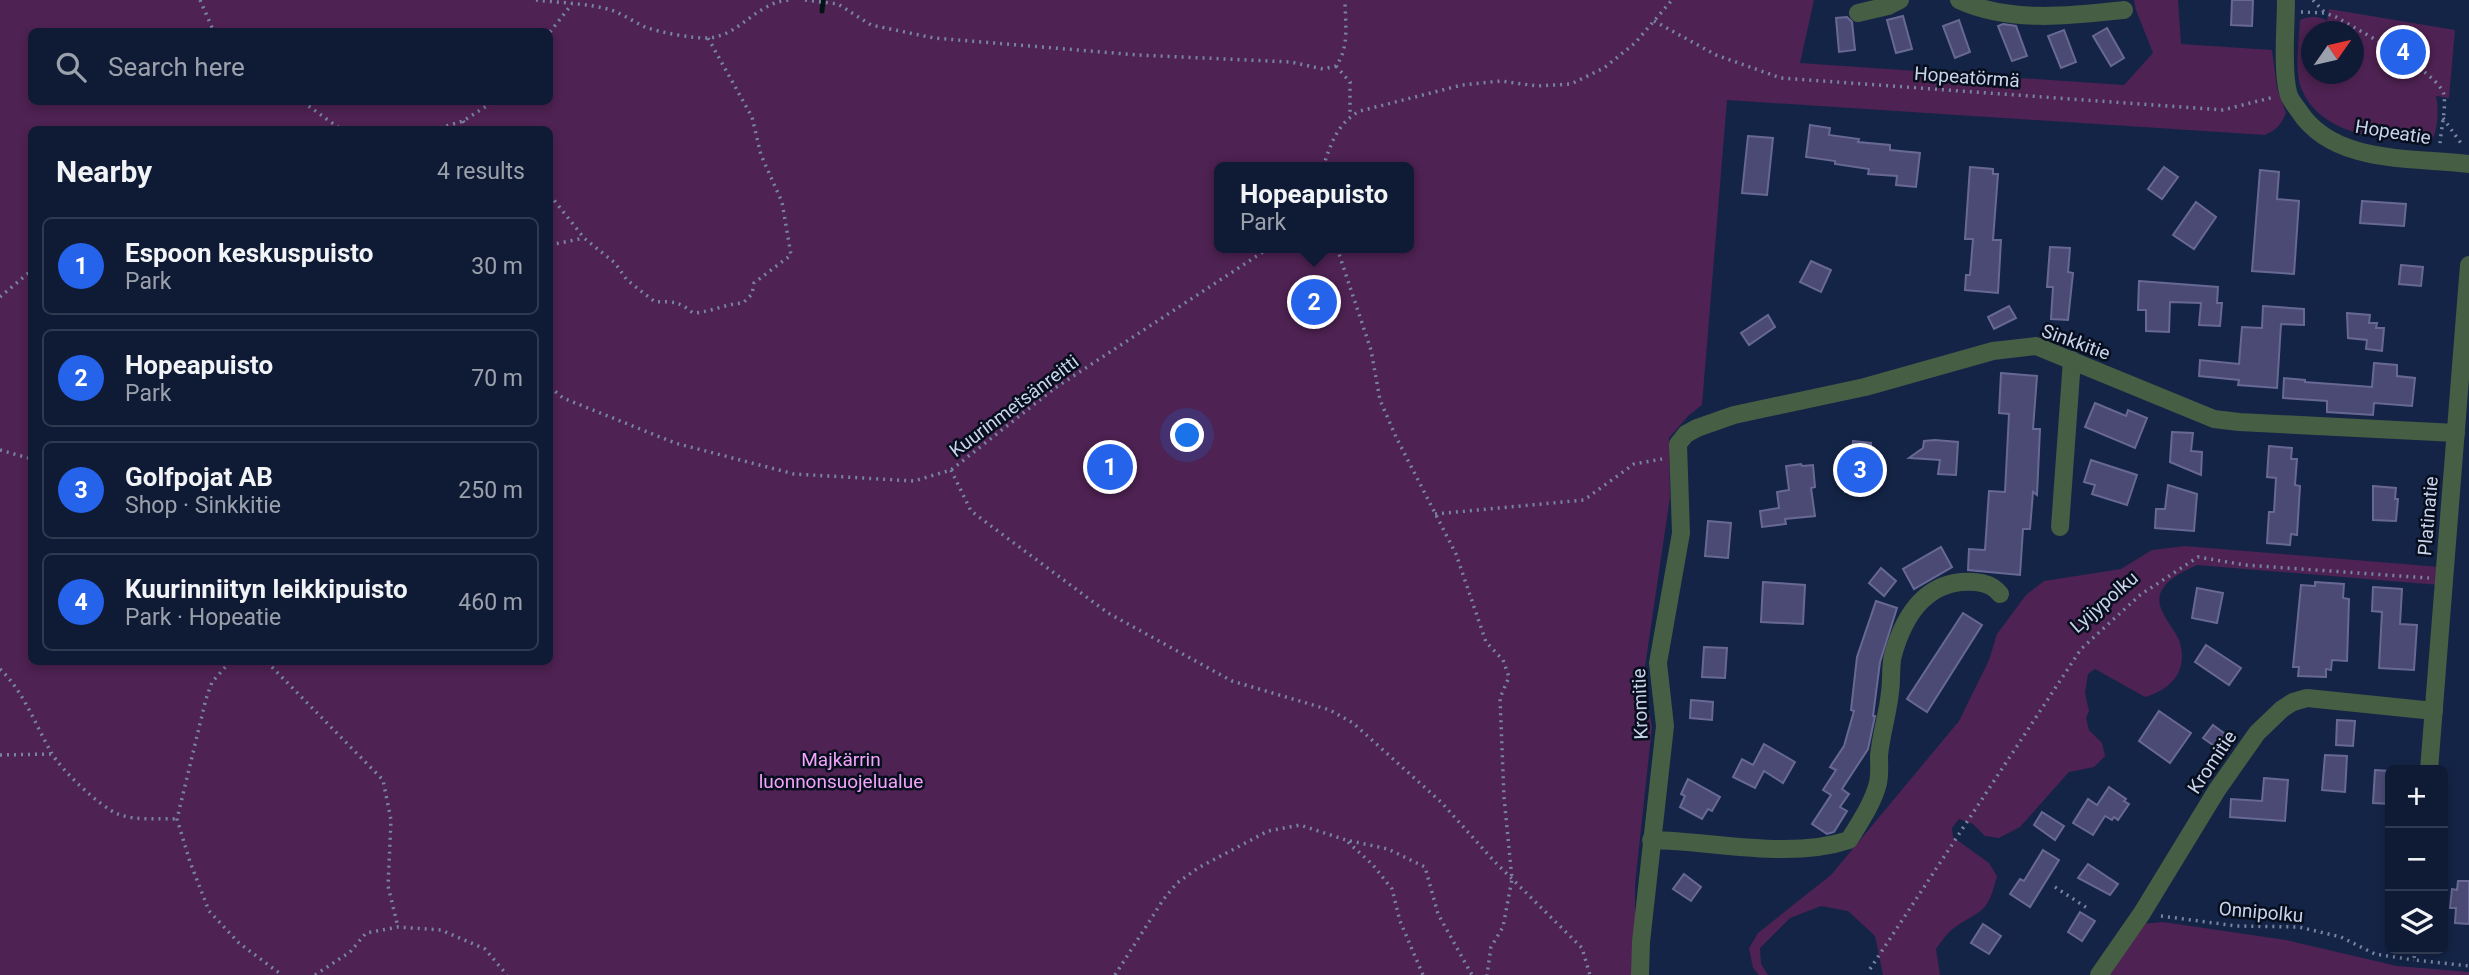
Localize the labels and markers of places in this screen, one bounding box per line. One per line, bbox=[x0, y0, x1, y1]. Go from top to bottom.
pin: 4 bbox=[2380, 26, 2426, 78]
pin: 2 bbox=[1291, 276, 1337, 328]
pin: 1 bbox=[1087, 441, 1133, 493]
pin: 3 bbox=[1837, 444, 1883, 496]

